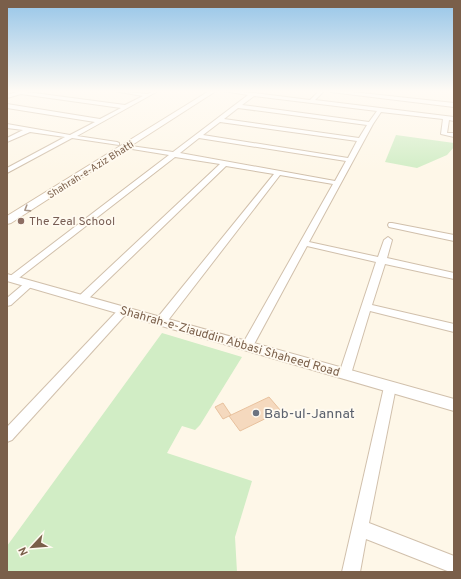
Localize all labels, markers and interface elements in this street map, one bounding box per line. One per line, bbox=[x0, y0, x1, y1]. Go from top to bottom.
street label: Shahrah-e-Aziz Bhatti bbox=[45, 138, 136, 202]
one-way arrow bbox=[24, 204, 31, 211]
place label: The Zeal School bbox=[29, 214, 115, 230]
marker: The Zeal School bbox=[16, 216, 26, 226]
street label: Shahrah-e-Ziauddin Abbasi Shaheed Road bbox=[118, 303, 341, 381]
place label: Bab-ul-Jannat bbox=[264, 406, 355, 423]
marker: Bab-ul-Jannat bbox=[251, 408, 261, 418]
north arrow bbox=[12, 527, 52, 567]
text: N bbox=[16, 544, 32, 558]

